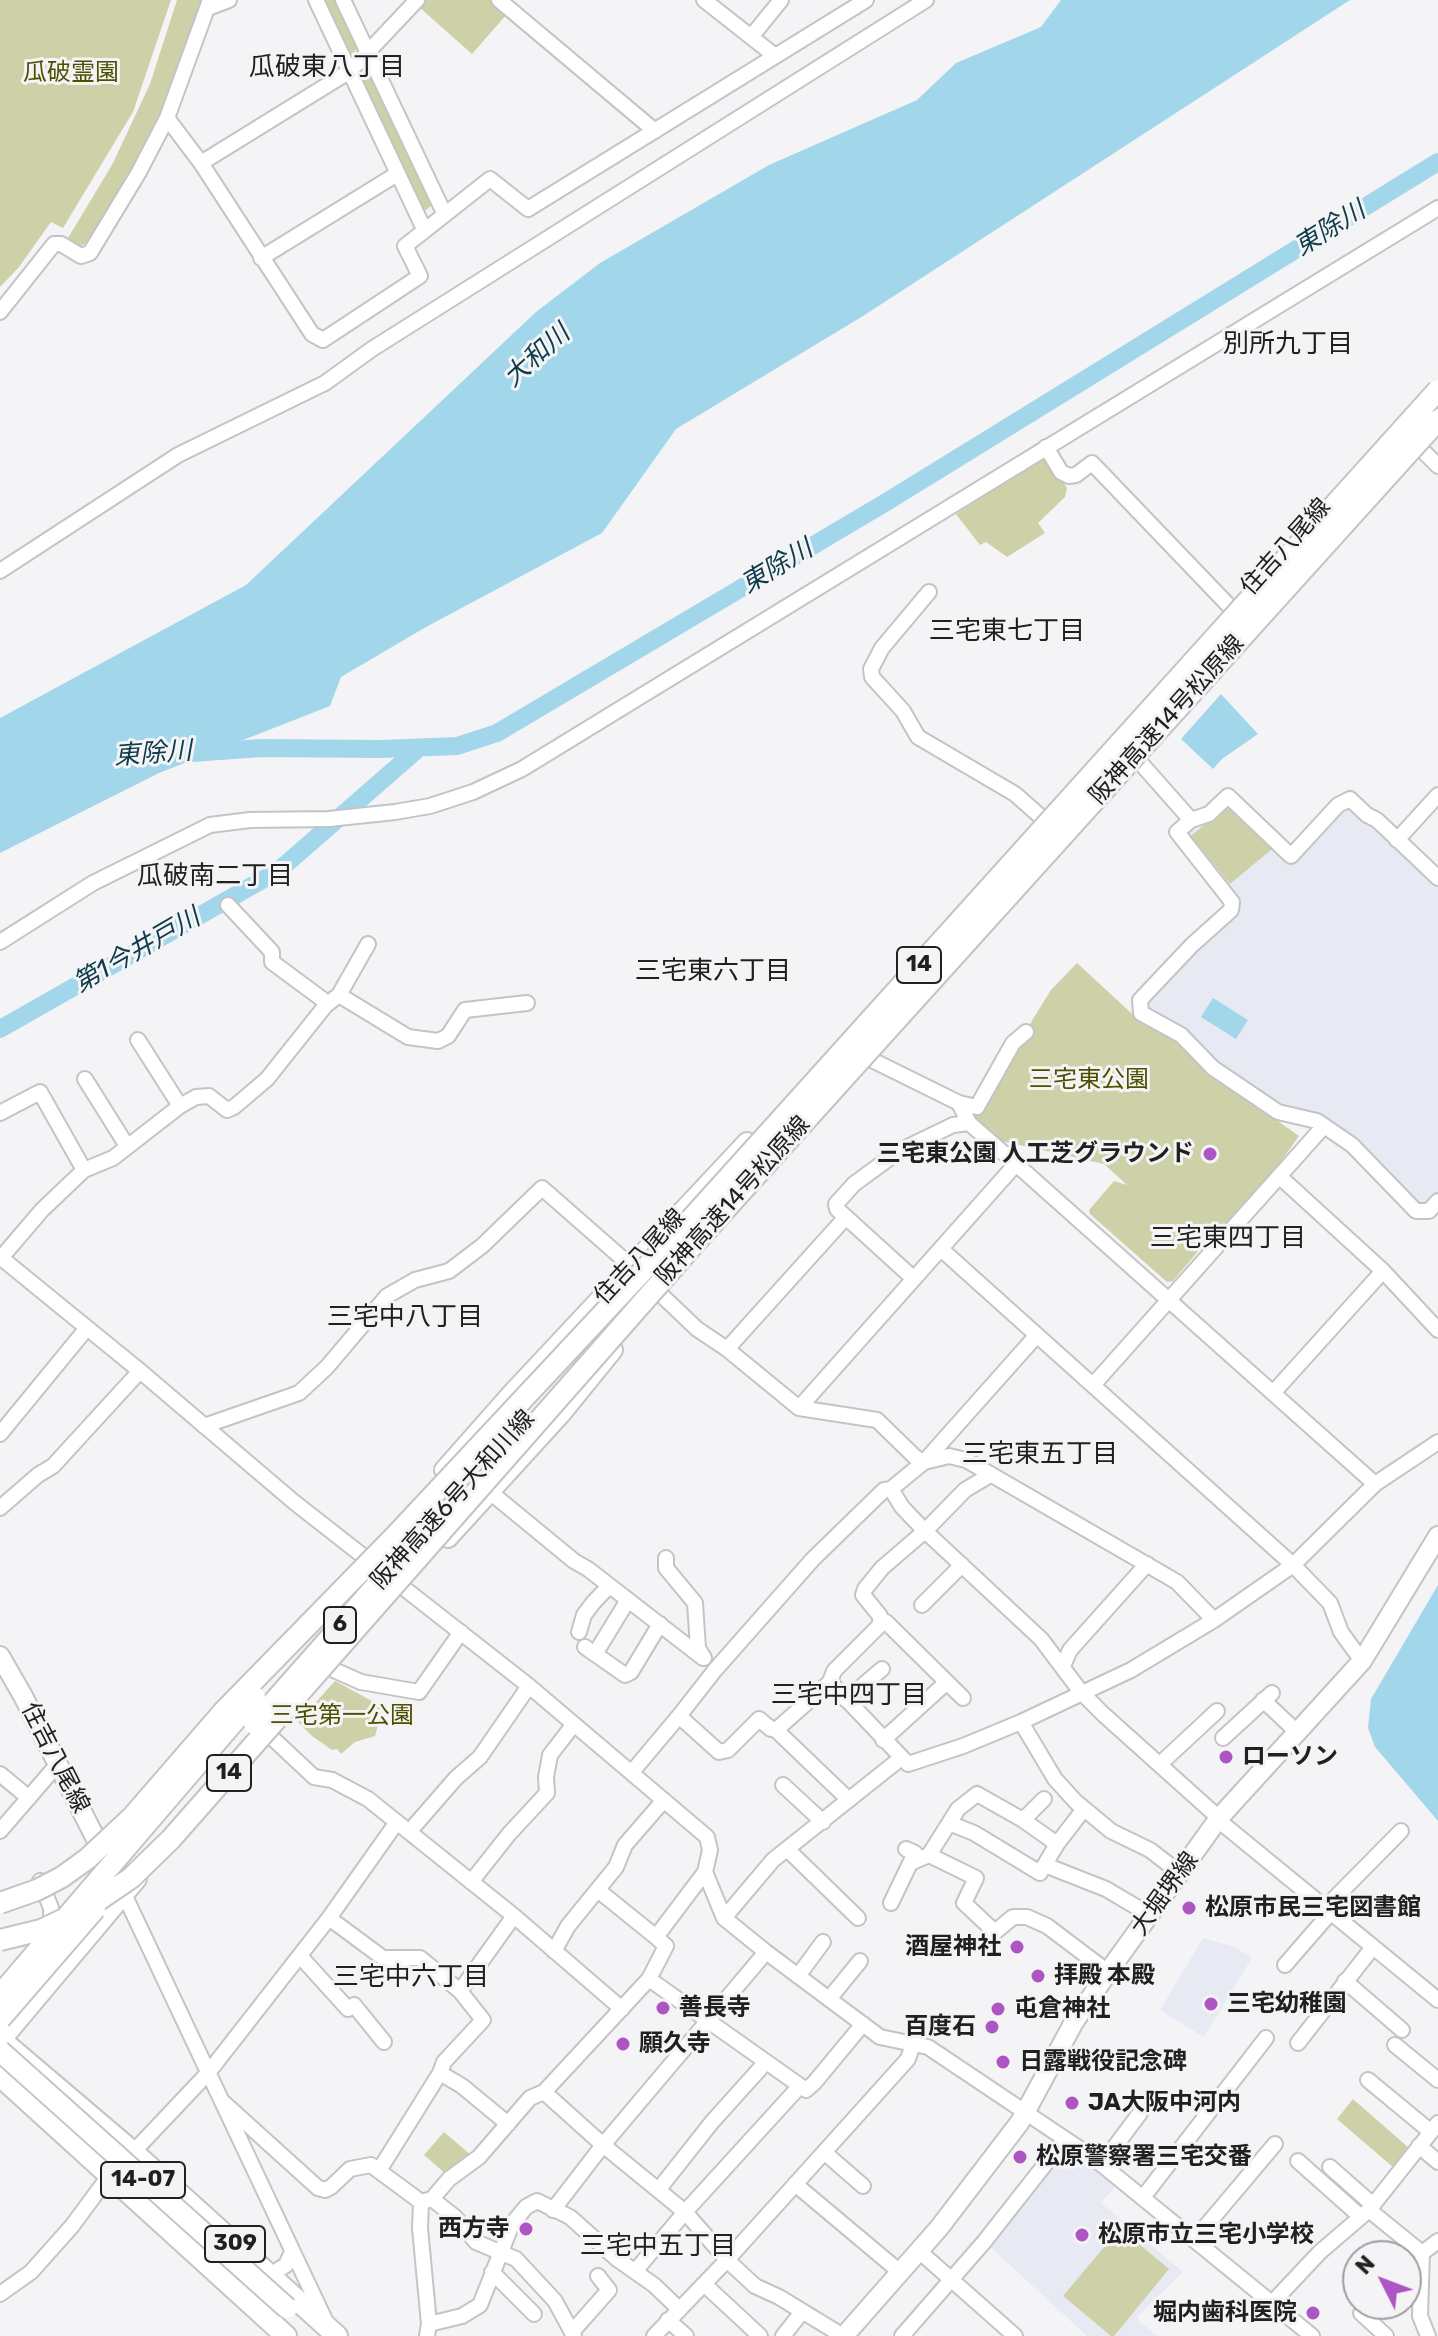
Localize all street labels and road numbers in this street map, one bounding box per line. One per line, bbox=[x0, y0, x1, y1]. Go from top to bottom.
street label: 住吉八尾線 bbox=[1235, 493, 1337, 601]
street label: 阪神高速14号松原線 bbox=[1084, 630, 1250, 810]
road number: 14 bbox=[897, 947, 941, 983]
street label: 阪神高速14号松原線 bbox=[650, 1111, 816, 1291]
street label: 住吉八尾線 bbox=[589, 1203, 691, 1311]
street label: 阪神高速6号大和川線 bbox=[365, 1405, 541, 1595]
road number: 6 bbox=[324, 1607, 356, 1643]
street label: 住吉八尾線 bbox=[15, 1698, 95, 1818]
road number: 14 bbox=[207, 1755, 251, 1791]
street label: 大堀堺線 bbox=[1125, 1847, 1205, 1941]
road number: 14-07 bbox=[101, 2162, 185, 2198]
road number: 309 bbox=[205, 2226, 265, 2262]

